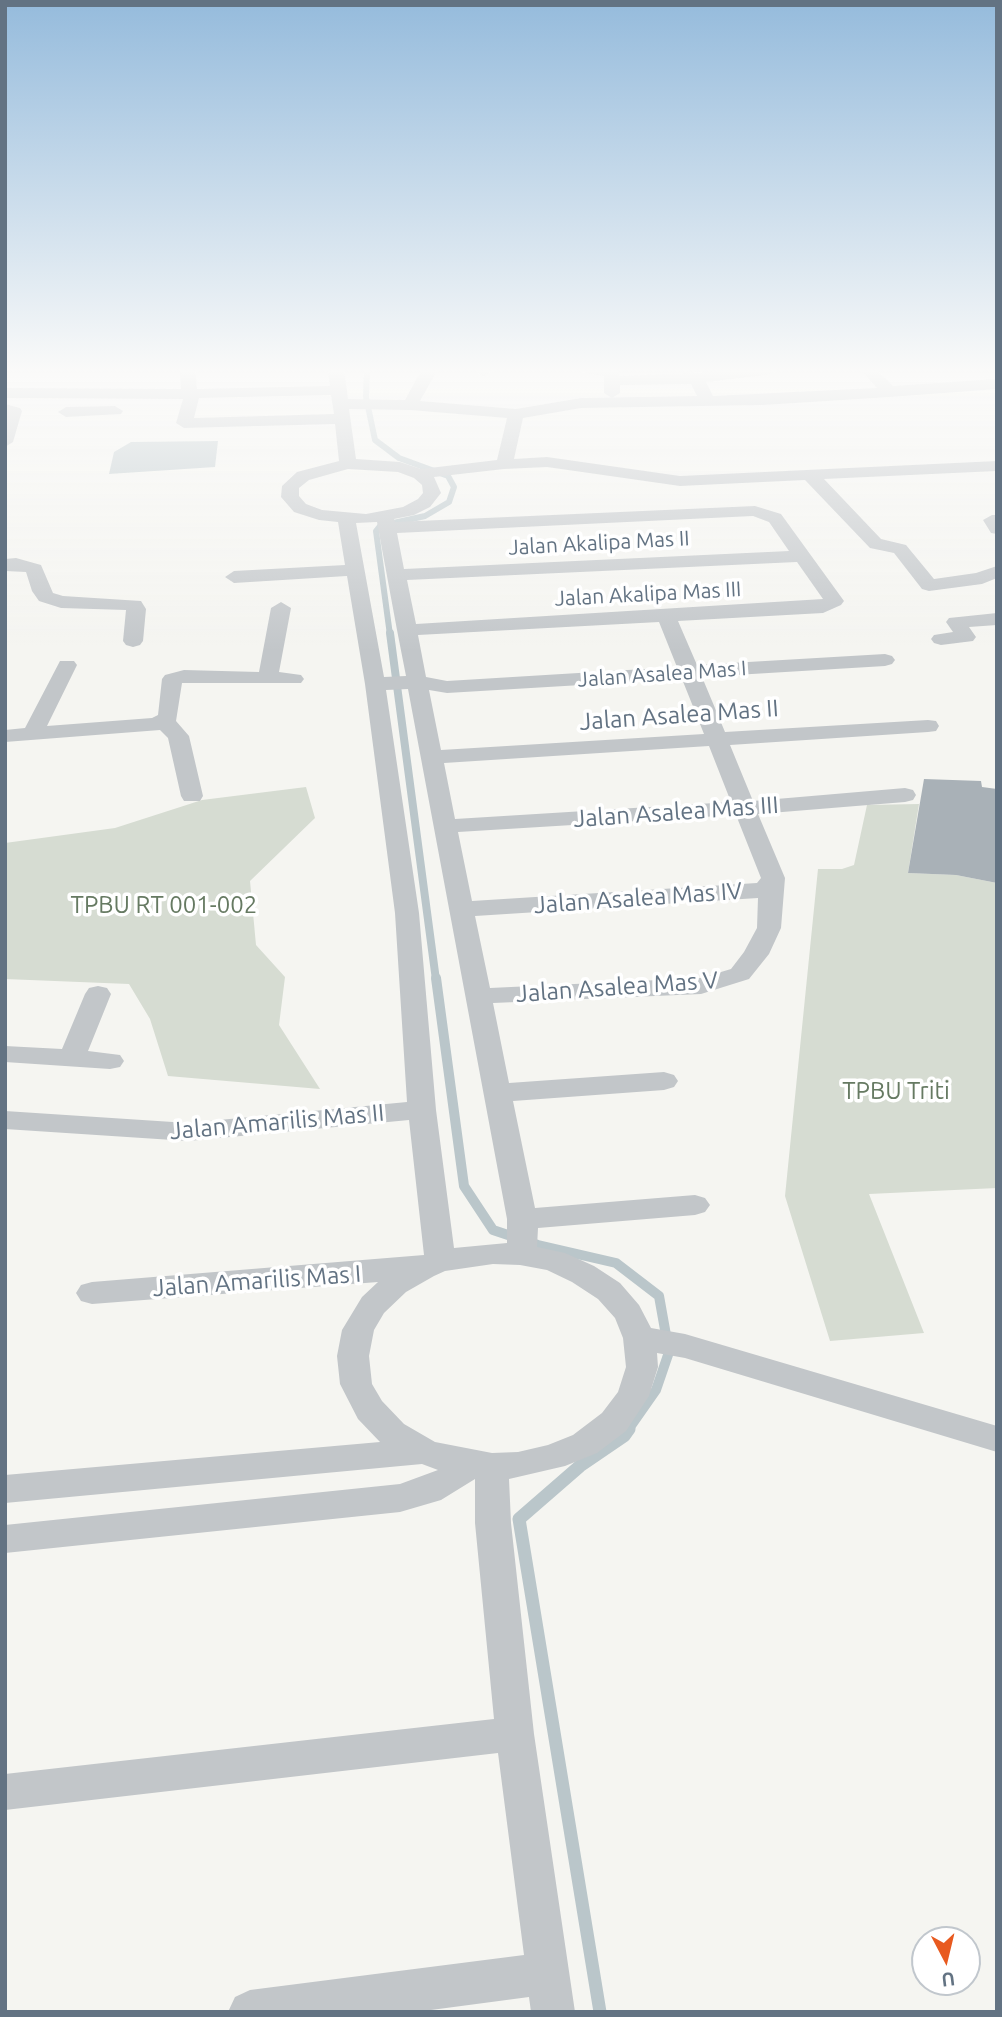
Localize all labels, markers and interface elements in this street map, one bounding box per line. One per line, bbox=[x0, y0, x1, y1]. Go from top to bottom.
street label: Jalan Akalipa Mas II bbox=[508, 526, 690, 560]
street label: Jalan Akalipa Mas III bbox=[554, 577, 742, 611]
street label: Jalan Asalea Mas I bbox=[577, 656, 747, 692]
street label: Jalan Asalea Mas II bbox=[579, 694, 779, 736]
street label: Jalan Asalea Mas III bbox=[572, 790, 780, 834]
street label: Jalan Asalea Mas IV bbox=[533, 876, 743, 920]
park label: TPBU RT 001-002 bbox=[71, 891, 257, 919]
street label: Jalan Asalea Mas V bbox=[515, 966, 719, 1008]
park label: TPBU Triti bbox=[842, 1077, 950, 1105]
street label: Jalan Amarilis Mas II bbox=[169, 1098, 385, 1146]
street label: Jalan Amarilis Mas I bbox=[152, 1259, 362, 1303]
north arrow bbox=[911, 1926, 981, 1996]
text: U bbox=[940, 1968, 956, 1992]

